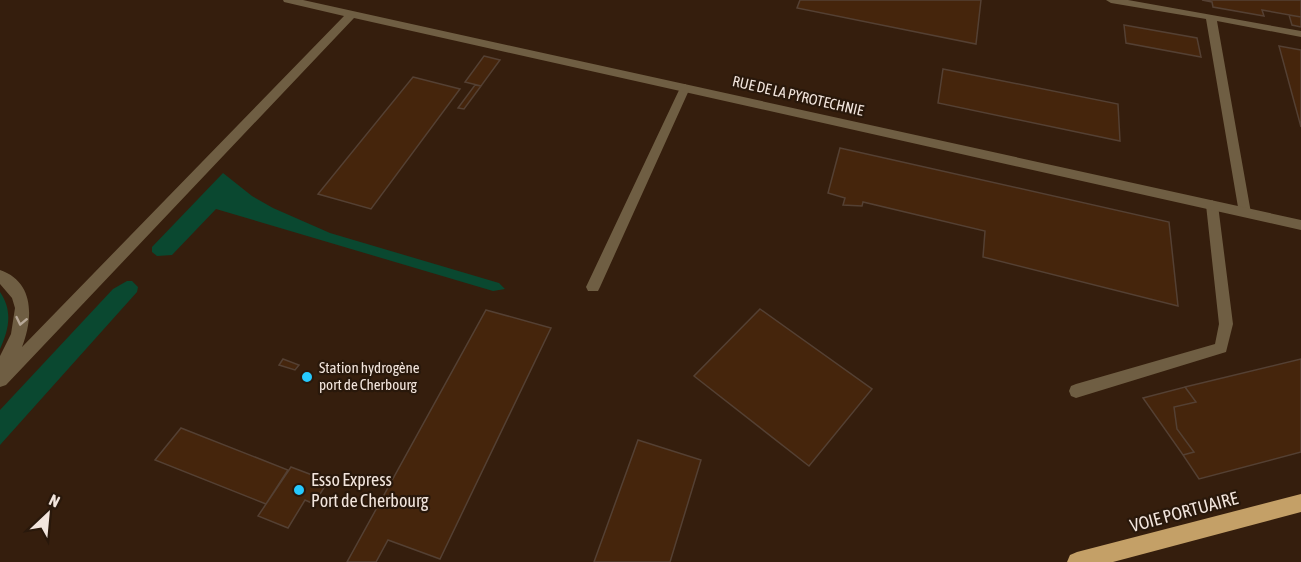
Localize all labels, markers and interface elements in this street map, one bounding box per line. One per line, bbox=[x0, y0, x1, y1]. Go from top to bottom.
street label: RUE DE LA PYROTECHNIE bbox=[731, 72, 866, 119]
one-way arrow bbox=[15, 316, 28, 326]
place label: Station hydrogène port de Cherbourg bbox=[319, 359, 420, 393]
marker: Station hydrogène port de Cherbourg bbox=[300, 370, 314, 384]
place label: Esso Express Port de Cherbourg bbox=[311, 469, 429, 511]
marker: Esso Express Port de Cherbourg bbox=[292, 483, 306, 497]
north arrow bbox=[18, 484, 78, 544]
street label: VOIE PORTUAIRE bbox=[1128, 487, 1240, 536]
text: N bbox=[46, 490, 63, 511]

